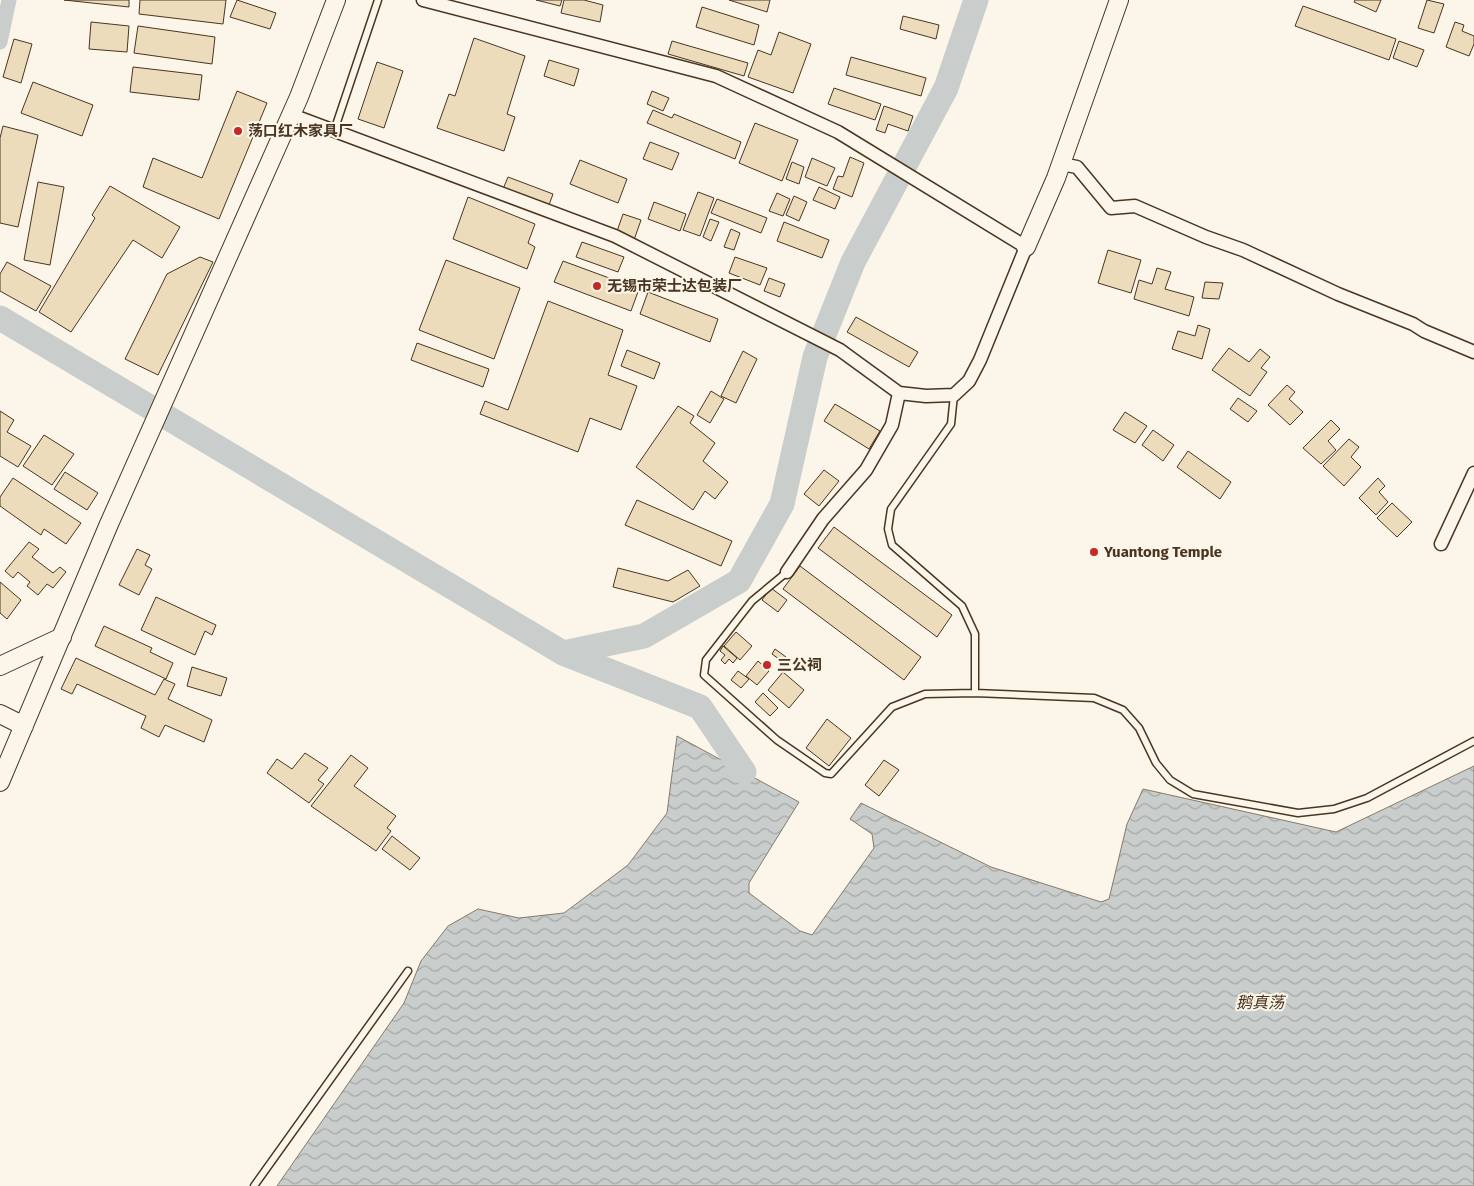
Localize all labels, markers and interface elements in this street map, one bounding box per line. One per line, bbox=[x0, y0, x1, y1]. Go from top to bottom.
place label: 荡口红木家具厂 bbox=[248, 122, 353, 140]
marker: 荡口红木家具厂 bbox=[232, 125, 244, 137]
place label: 无锡市荣士达包装厂 bbox=[607, 277, 742, 295]
marker: 无锡市荣士达包装厂 bbox=[591, 280, 603, 292]
place label: Yuantong Temple bbox=[1103, 543, 1222, 561]
marker: Yuantong Temple bbox=[1088, 546, 1100, 558]
place label: 三公祠 bbox=[777, 656, 822, 674]
marker: 三公祠 bbox=[761, 659, 773, 671]
water label: 鹅真荡 bbox=[1236, 993, 1287, 1012]

